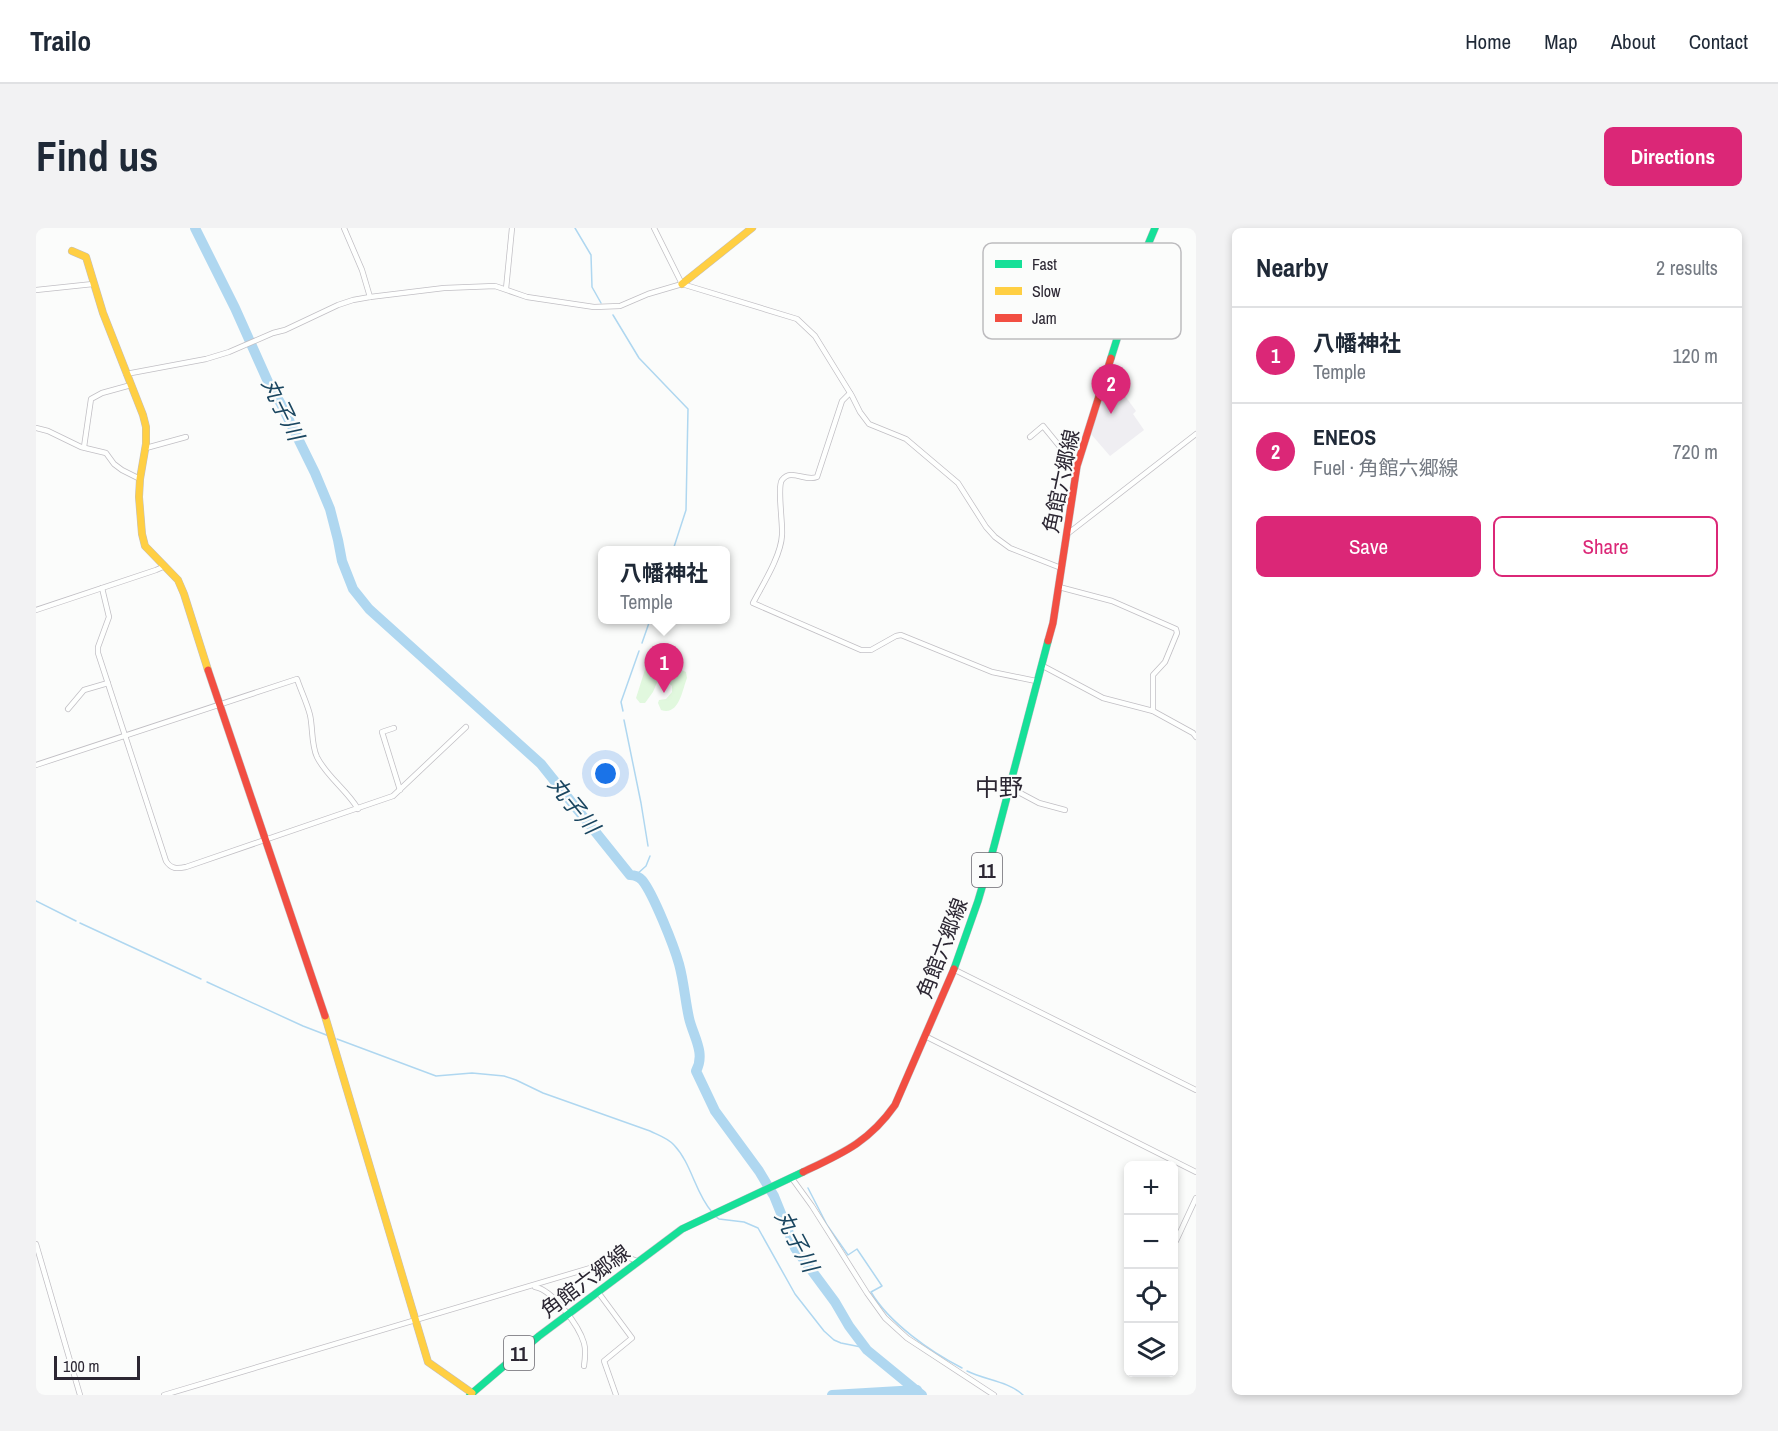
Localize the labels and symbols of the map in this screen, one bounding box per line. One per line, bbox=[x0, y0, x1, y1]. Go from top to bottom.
legend bbox=[983, 243, 1181, 339]
text: Fast bbox=[1032, 253, 1057, 275]
text: Slow bbox=[1032, 280, 1061, 302]
text: Jam bbox=[1032, 307, 1057, 329]
pin: 2 bbox=[1092, 364, 1130, 414]
water label: 丸子川 bbox=[255, 373, 312, 447]
street label: 角館六郷線 bbox=[1036, 427, 1086, 535]
pin: 1 bbox=[644, 644, 684, 693]
your location bbox=[591, 759, 620, 788]
water label: 丸子川 bbox=[542, 770, 608, 842]
district label: 中野 bbox=[975, 771, 1023, 803]
road number: 11 bbox=[972, 853, 1002, 887]
street label: 角館六郷線 bbox=[910, 894, 974, 1002]
water label: 丸子川 bbox=[768, 1205, 827, 1279]
street label: 角館六郷線 bbox=[534, 1238, 636, 1324]
road number: 11 bbox=[504, 1336, 534, 1370]
scale bar bbox=[54, 1353, 140, 1380]

